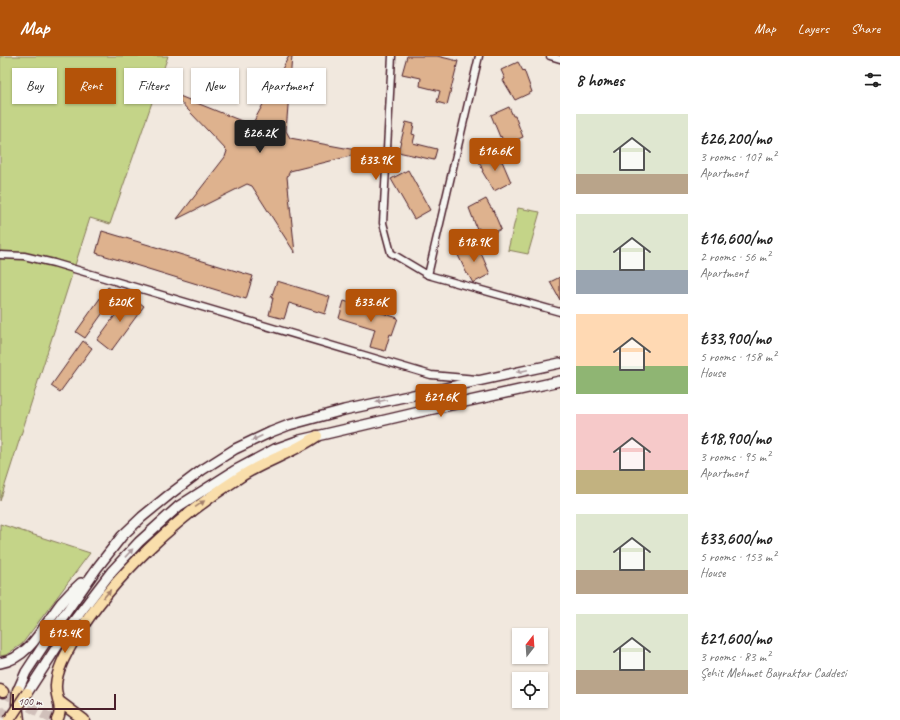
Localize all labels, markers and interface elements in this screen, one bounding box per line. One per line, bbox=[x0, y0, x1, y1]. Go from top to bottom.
text: Map bbox=[20, 16, 50, 40]
text: Map bbox=[754, 20, 776, 37]
text: Layers bbox=[798, 20, 829, 37]
text: Share bbox=[851, 20, 880, 37]
chip: Buy bbox=[12, 68, 57, 104]
chip: Rent bbox=[65, 68, 116, 104]
chip: Filters bbox=[124, 68, 183, 104]
chip: New bbox=[191, 68, 239, 104]
chip: Apartment bbox=[247, 68, 326, 104]
icon: filters bbox=[862, 69, 884, 91]
text: 8 homes bbox=[576, 70, 624, 91]
pin: ₺26.2K bbox=[227, 120, 293, 154]
text: ₺26.2K bbox=[244, 125, 276, 141]
text: ₺26,200/mo bbox=[700, 128, 771, 149]
icon: home bbox=[608, 130, 656, 178]
pin: ₺16.6K bbox=[462, 138, 528, 172]
text: ₺16.6K bbox=[478, 143, 512, 159]
pin: ₺33.9K bbox=[343, 147, 409, 181]
text: 3 rooms · 107 m² bbox=[700, 149, 776, 165]
text: ₺33.9K bbox=[360, 152, 392, 168]
text: Apartment bbox=[700, 165, 748, 181]
text: ₺16,600/mo bbox=[700, 228, 772, 249]
pin: ₺18.9K bbox=[441, 229, 507, 263]
icon: home bbox=[608, 230, 656, 278]
text: ₺18.9K bbox=[458, 234, 490, 250]
text: 2 rooms · 56 m² bbox=[700, 249, 770, 265]
text: Apartment bbox=[700, 265, 748, 281]
pin: ₺20K bbox=[96, 289, 144, 323]
pin: ₺33.6K bbox=[338, 289, 404, 323]
text: ₺20K bbox=[108, 294, 132, 310]
text: ₺33.6K bbox=[355, 294, 387, 310]
text: ₺33,900/mo bbox=[700, 328, 771, 349]
icon: home bbox=[608, 330, 656, 378]
text: 5 rooms · 158 m² bbox=[700, 349, 776, 365]
text: House bbox=[700, 365, 725, 381]
one-way arrow bbox=[516, 369, 528, 375]
pin: ₺21.6K bbox=[408, 384, 474, 418]
text: ₺21.6K bbox=[425, 389, 457, 405]
one-way arrow bbox=[375, 399, 387, 405]
text: ₺18,900/mo bbox=[700, 428, 771, 449]
icon: home bbox=[608, 430, 656, 478]
one-way arrow bbox=[251, 435, 262, 441]
text: 3 rooms · 95 m² bbox=[700, 449, 770, 465]
text: Apartment bbox=[700, 465, 748, 481]
one-way arrow bbox=[195, 500, 206, 508]
text: ₺33,600/mo bbox=[700, 528, 771, 549]
icon: home bbox=[608, 530, 656, 578]
one-way arrow bbox=[125, 548, 134, 558]
text: 5 rooms · 153 m² bbox=[700, 549, 776, 565]
text: House bbox=[700, 565, 725, 581]
one-way arrow bbox=[103, 589, 112, 600]
pin: ₺15.4K bbox=[32, 620, 98, 654]
text: ₺15.4K bbox=[49, 625, 81, 641]
north arrow bbox=[512, 628, 548, 664]
map controls bbox=[512, 628, 548, 708]
text: ₺21,600/mo bbox=[700, 628, 771, 649]
icon: home bbox=[608, 630, 656, 678]
text: 3 rooms · 83 m² bbox=[700, 649, 770, 665]
text: Şehit Mehmet Bayraktar Caddesi bbox=[700, 665, 847, 681]
button: locate bbox=[512, 672, 548, 708]
scale bar bbox=[12, 692, 116, 711]
text: 100 m bbox=[18, 694, 42, 708]

